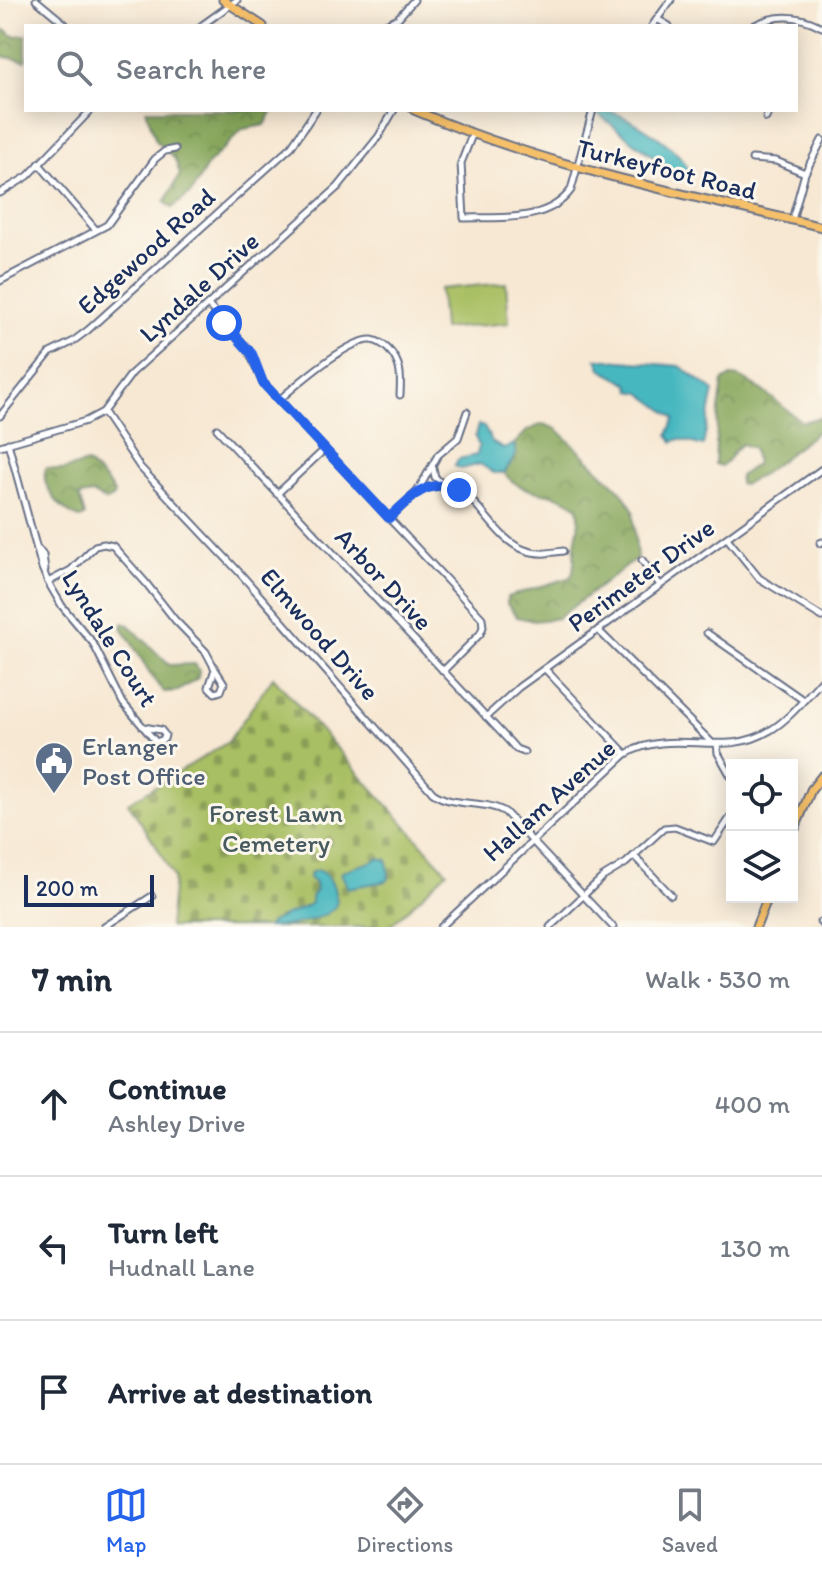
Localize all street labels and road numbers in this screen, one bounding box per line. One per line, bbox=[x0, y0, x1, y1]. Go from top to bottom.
street label: Turkeyfoot Road bbox=[574, 131, 760, 207]
street label: Edgewood Road bbox=[71, 181, 221, 321]
street label: Lyndale Drive bbox=[133, 225, 265, 349]
street label: Perimeter Drive bbox=[561, 511, 721, 639]
street label: Arbor Drive bbox=[328, 521, 440, 637]
street label: Elmwood Drive bbox=[254, 561, 386, 707]
street label: Lyndale Court bbox=[55, 563, 165, 713]
street label: Hallam Avenue bbox=[476, 732, 622, 868]

